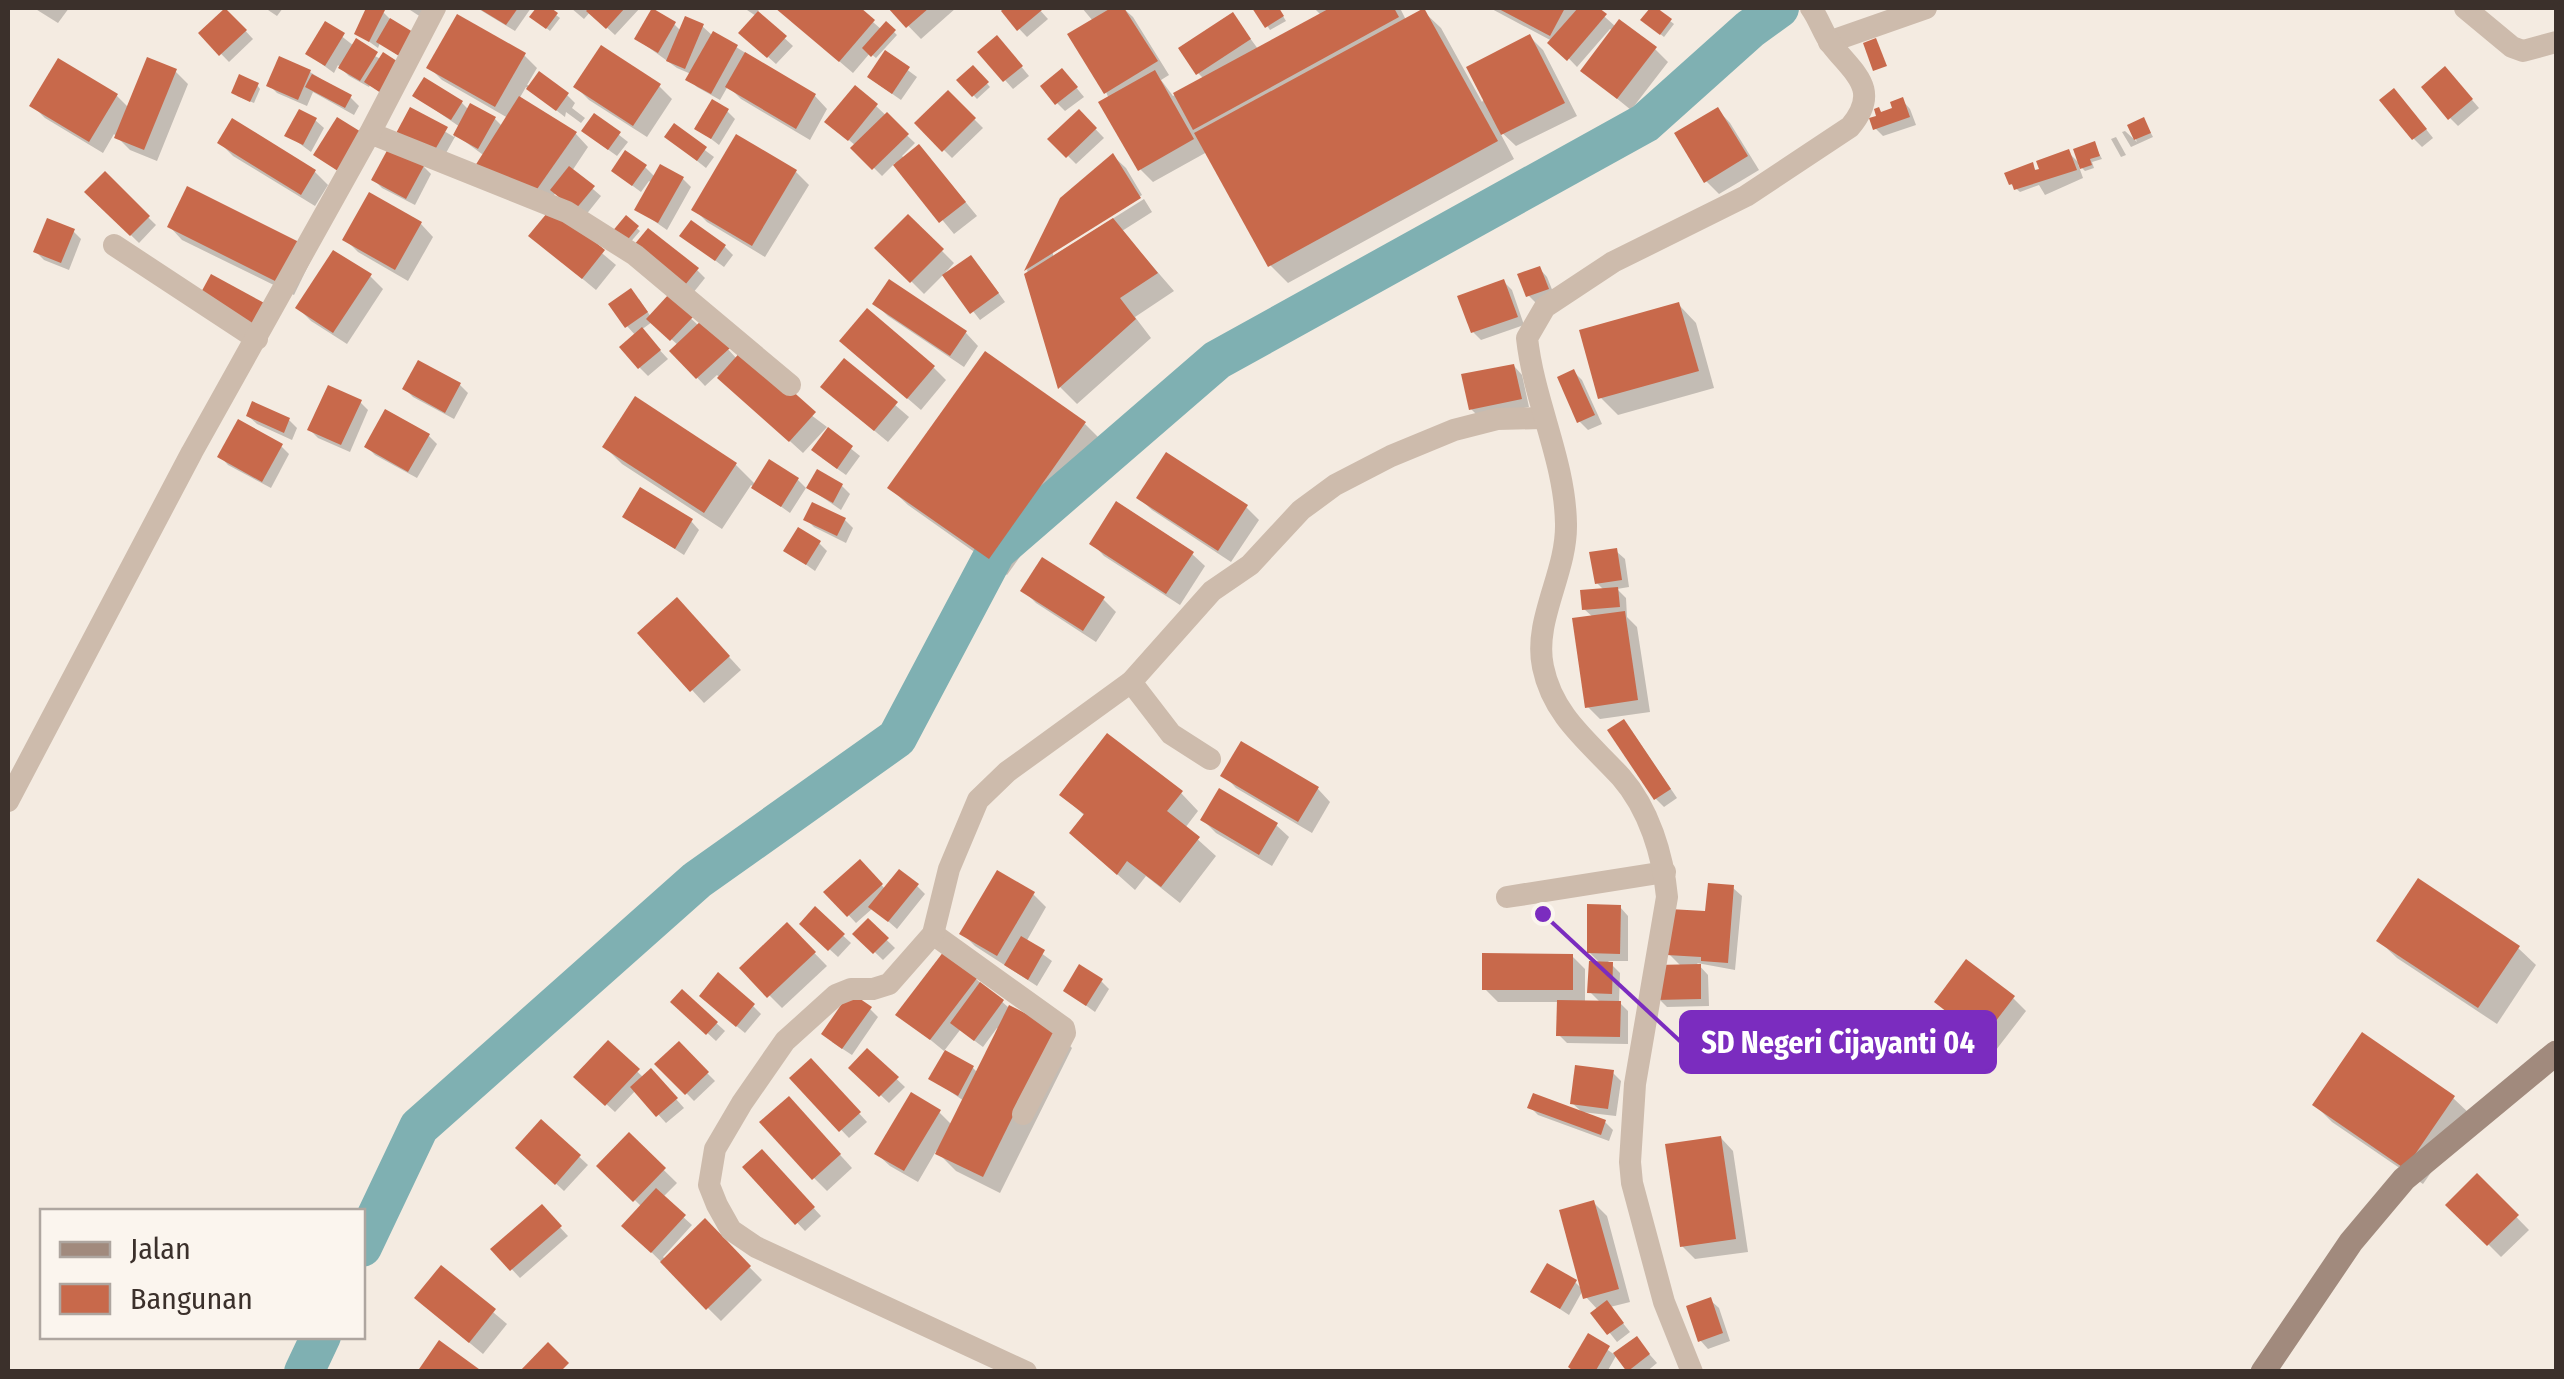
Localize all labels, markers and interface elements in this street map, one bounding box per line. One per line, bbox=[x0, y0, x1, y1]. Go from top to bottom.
callout: SD Negeri Cijayanti 04 bbox=[1681, 1012, 1995, 1072]
text: SD Negeri Cijayanti 04 bbox=[1701, 1025, 1975, 1061]
legend bbox=[40, 1209, 365, 1339]
text: Jalan bbox=[130, 1231, 191, 1267]
text: Bangunan bbox=[130, 1281, 253, 1317]

